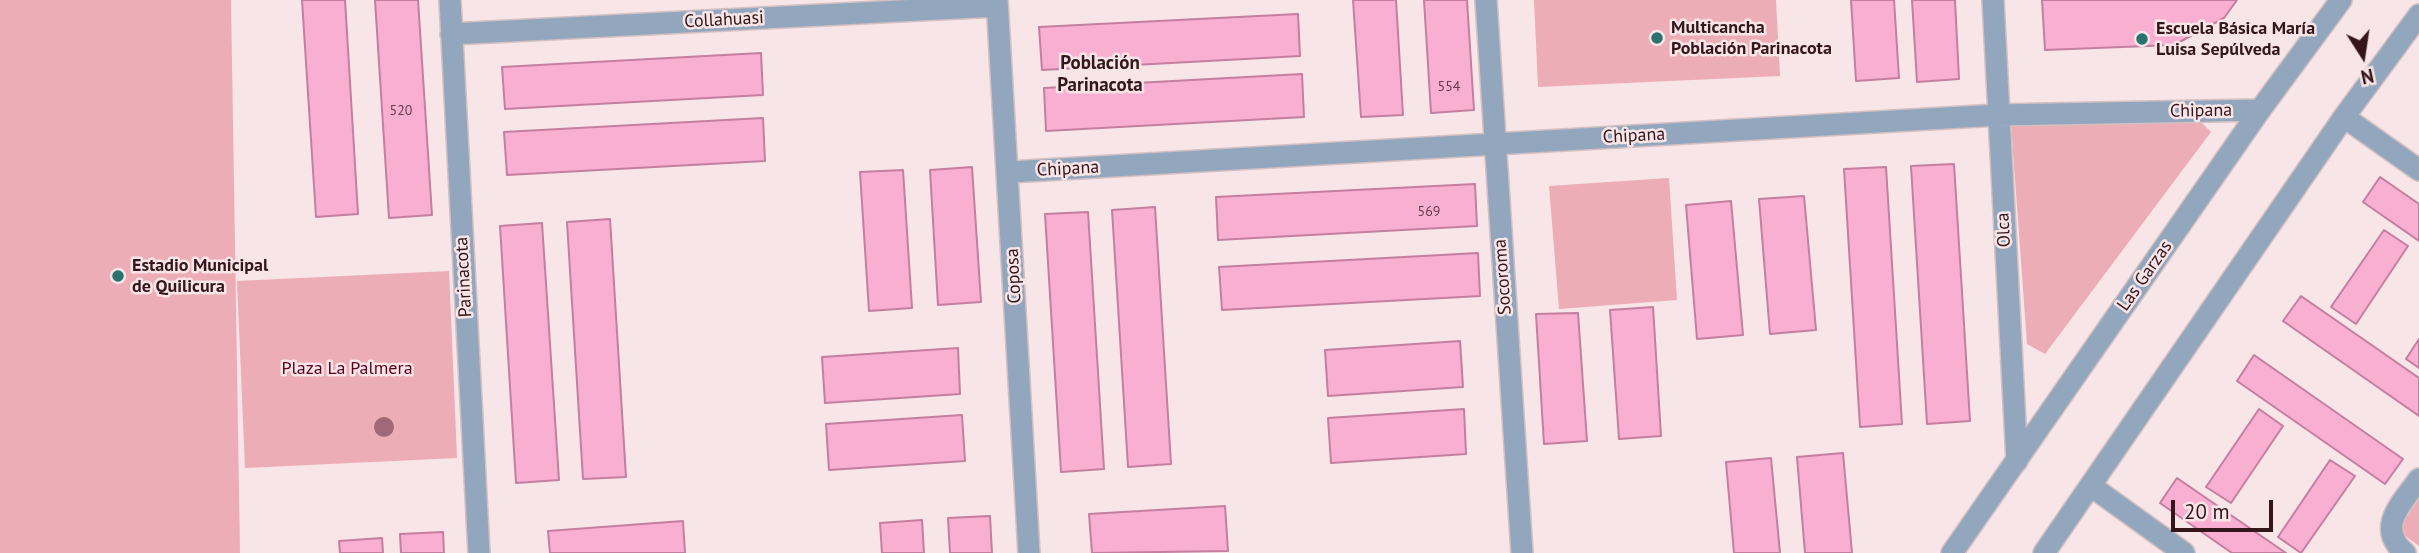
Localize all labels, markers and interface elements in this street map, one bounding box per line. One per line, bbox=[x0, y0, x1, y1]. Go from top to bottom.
street label: Collahuasi bbox=[684, 7, 764, 33]
place label: Multicancha Población Parinacota bbox=[1671, 17, 1832, 60]
place label: Escuela Básica María Luisa Sepúlveda bbox=[2156, 18, 2315, 60]
north arrow bbox=[2328, 21, 2398, 91]
marker: Multicancha Población Parinacota bbox=[1649, 30, 1665, 46]
marker: Escuela Básica María Luisa Sepúlveda bbox=[2134, 31, 2150, 47]
district label: Población Parinacota bbox=[1057, 53, 1143, 97]
text: N bbox=[2359, 64, 2376, 90]
house number: 554 bbox=[1438, 79, 1460, 95]
street label: Chipana bbox=[2170, 100, 2232, 122]
house number: 520 bbox=[390, 103, 412, 119]
street label: Chipana bbox=[1602, 124, 1666, 148]
street label: Chipana bbox=[1036, 157, 1100, 181]
house number: 569 bbox=[1418, 204, 1440, 220]
street label: Olca bbox=[1992, 212, 2016, 248]
street label: Parinacota bbox=[451, 236, 477, 318]
street label: Las Garzas bbox=[2113, 237, 2177, 315]
street label: Socoroma bbox=[1490, 238, 1516, 316]
street label: Coposa bbox=[1002, 248, 1026, 304]
place label: Estadio Municipal de Quilicura bbox=[132, 255, 268, 298]
marker: Estadio Municipal de Quilicura bbox=[110, 268, 126, 284]
park label: Plaza La Palmera bbox=[281, 358, 413, 380]
scale bar bbox=[2174, 486, 2276, 530]
text: 20 m bbox=[2184, 498, 2230, 525]

